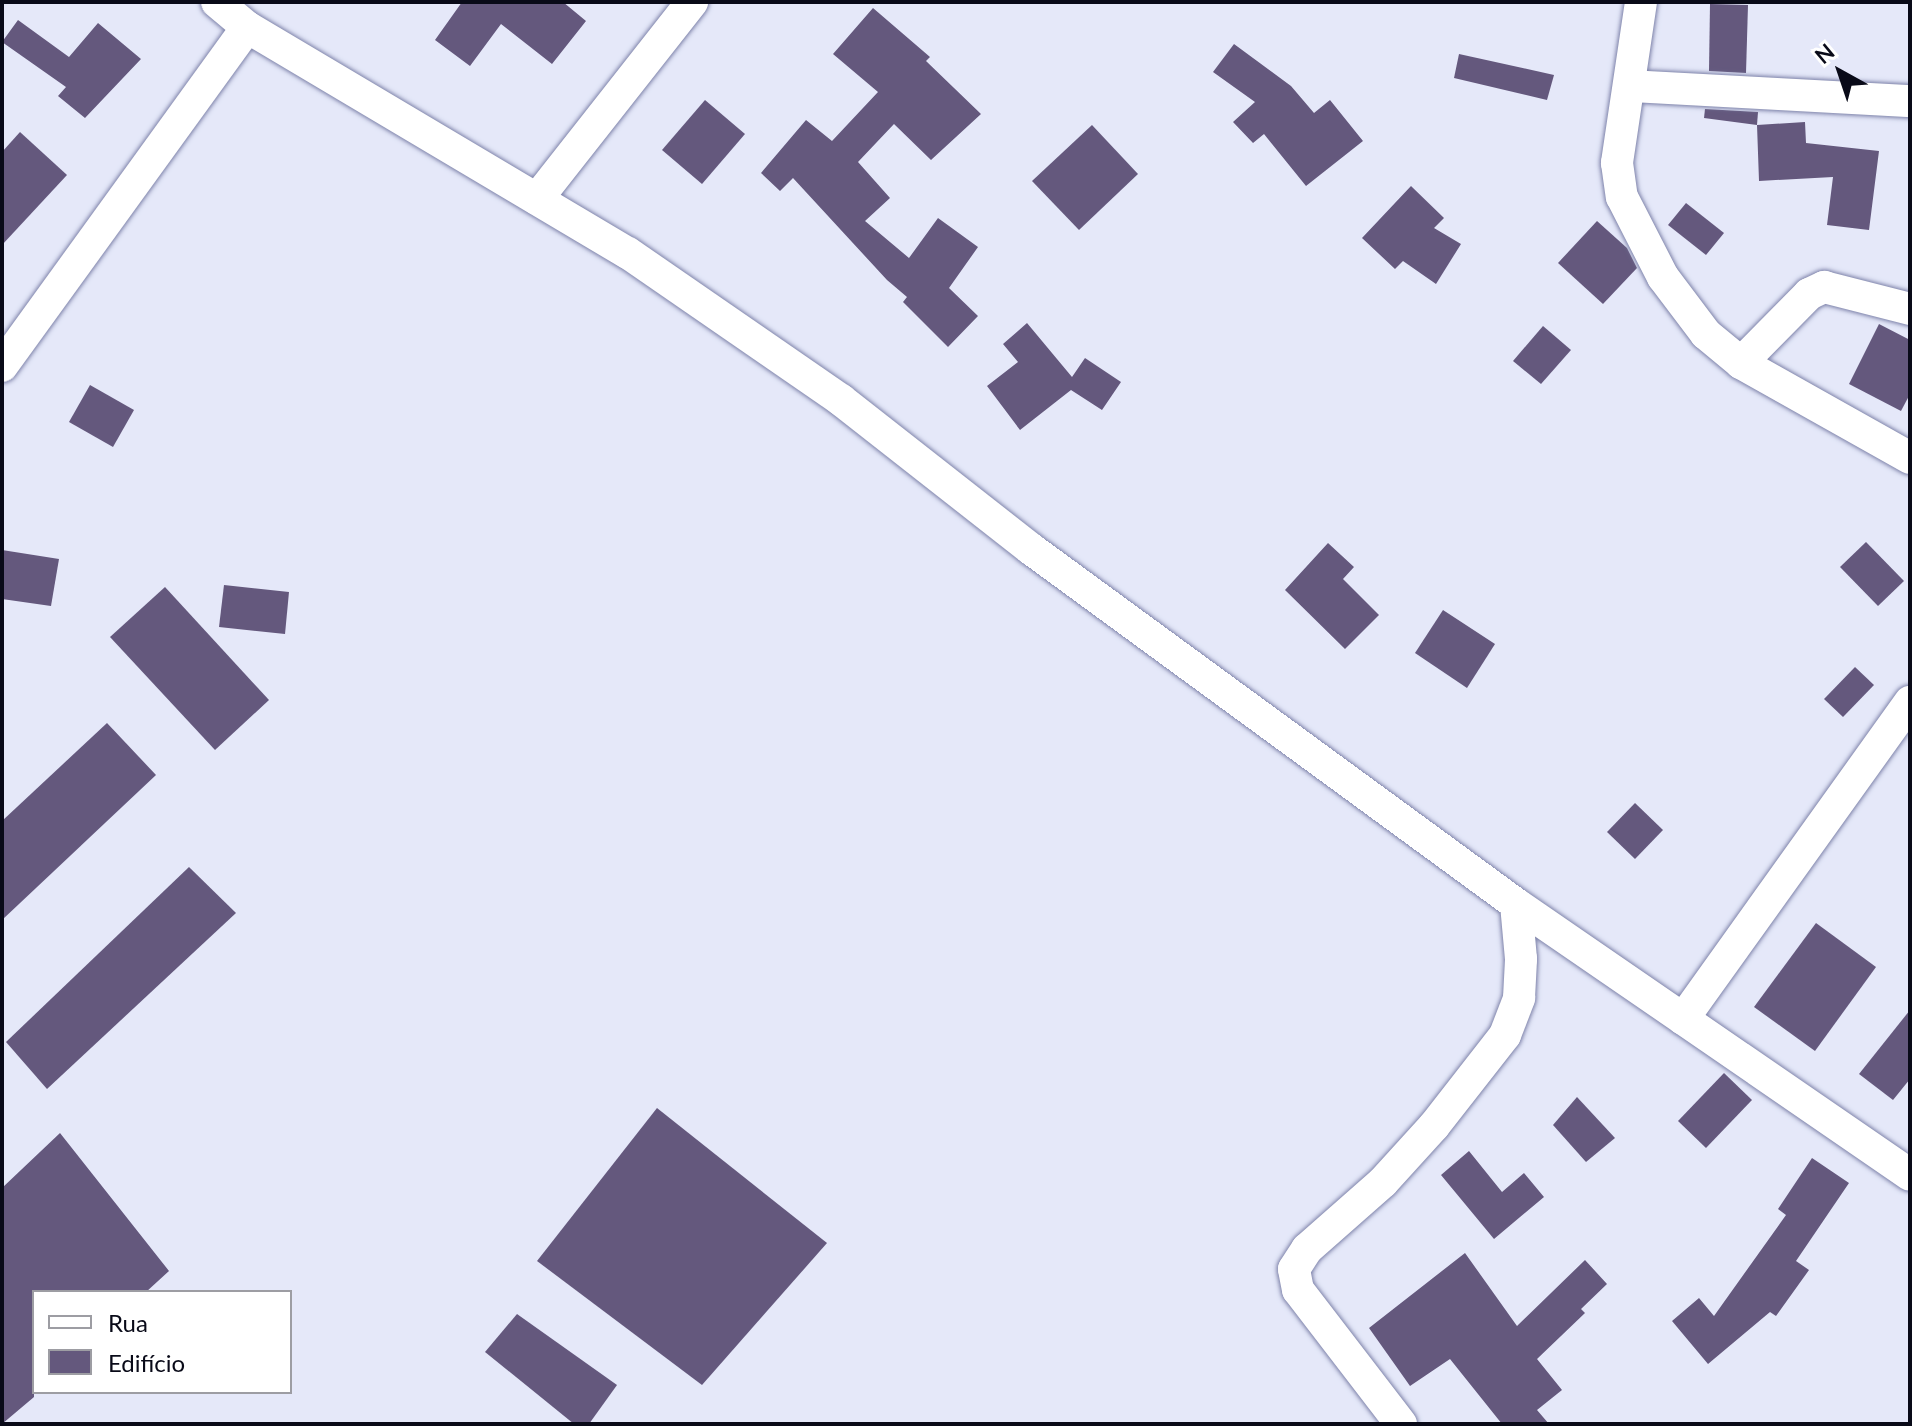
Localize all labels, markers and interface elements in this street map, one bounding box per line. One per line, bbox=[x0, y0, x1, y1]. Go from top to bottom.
north arrow bbox=[1800, 32, 1880, 112]
text: N bbox=[1809, 37, 1839, 69]
legend bbox=[32, 1290, 292, 1394]
text: Rua bbox=[108, 1308, 148, 1337]
text: Edifício bbox=[108, 1348, 185, 1377]

